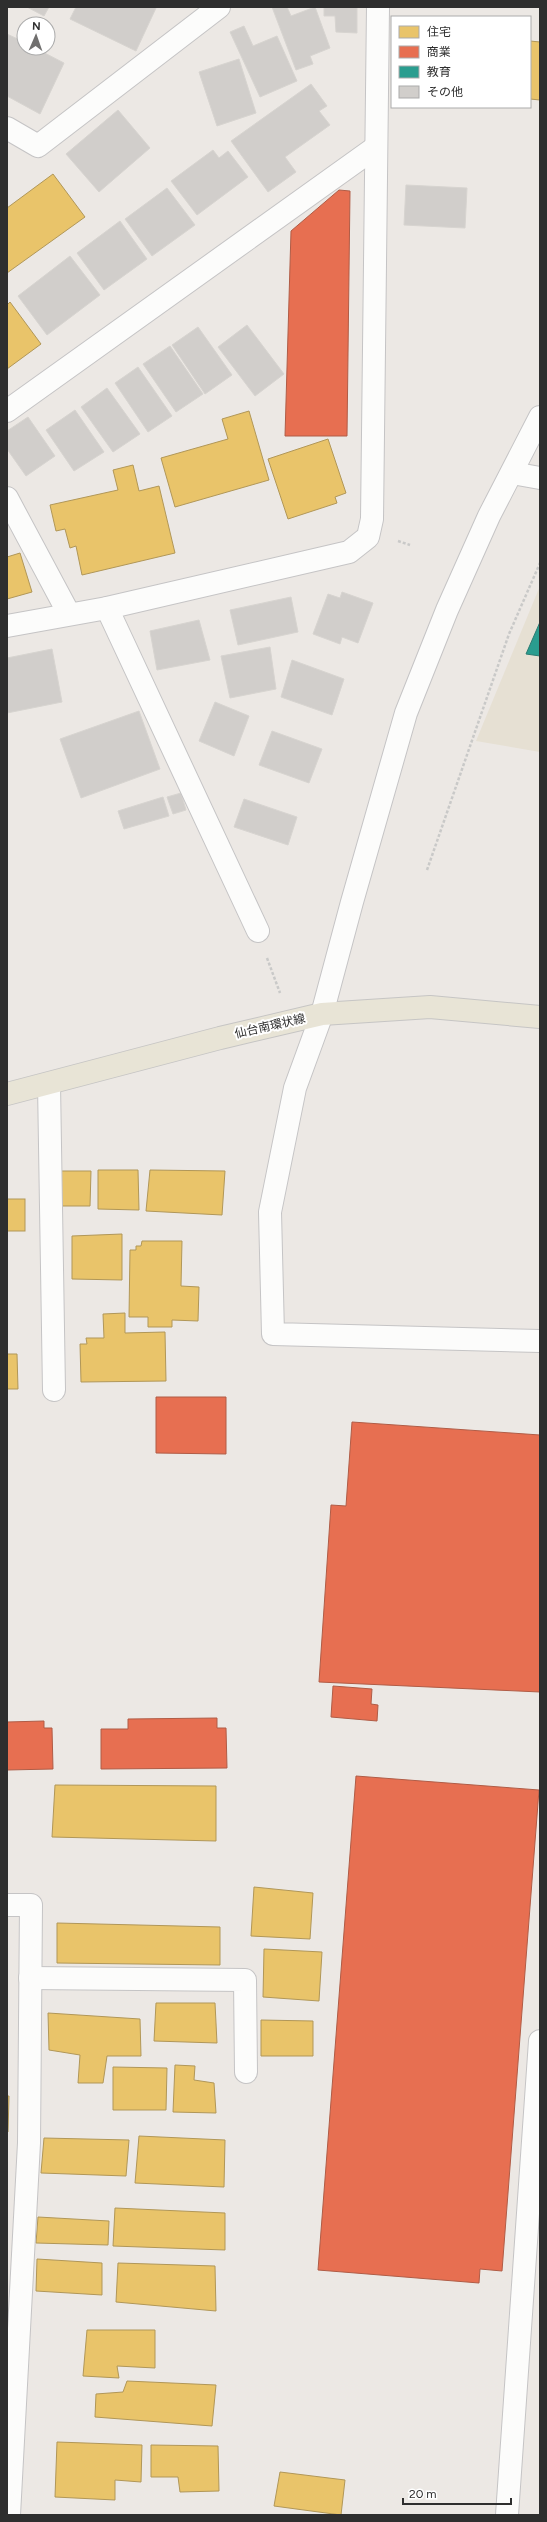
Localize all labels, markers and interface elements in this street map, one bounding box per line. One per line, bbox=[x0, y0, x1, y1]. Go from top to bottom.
north arrow bbox=[16, 16, 56, 56]
legend bbox=[391, 16, 531, 108]
text: N bbox=[32, 20, 41, 33]
text: 住宅 bbox=[427, 25, 451, 39]
text: 商業 bbox=[427, 45, 451, 59]
text: 教育 bbox=[427, 65, 451, 79]
text: その他 bbox=[427, 85, 463, 99]
street label: 仙台南環状線 bbox=[233, 1011, 307, 1041]
scale bar bbox=[403, 2480, 511, 2506]
text: 20 m bbox=[409, 2487, 437, 2501]

